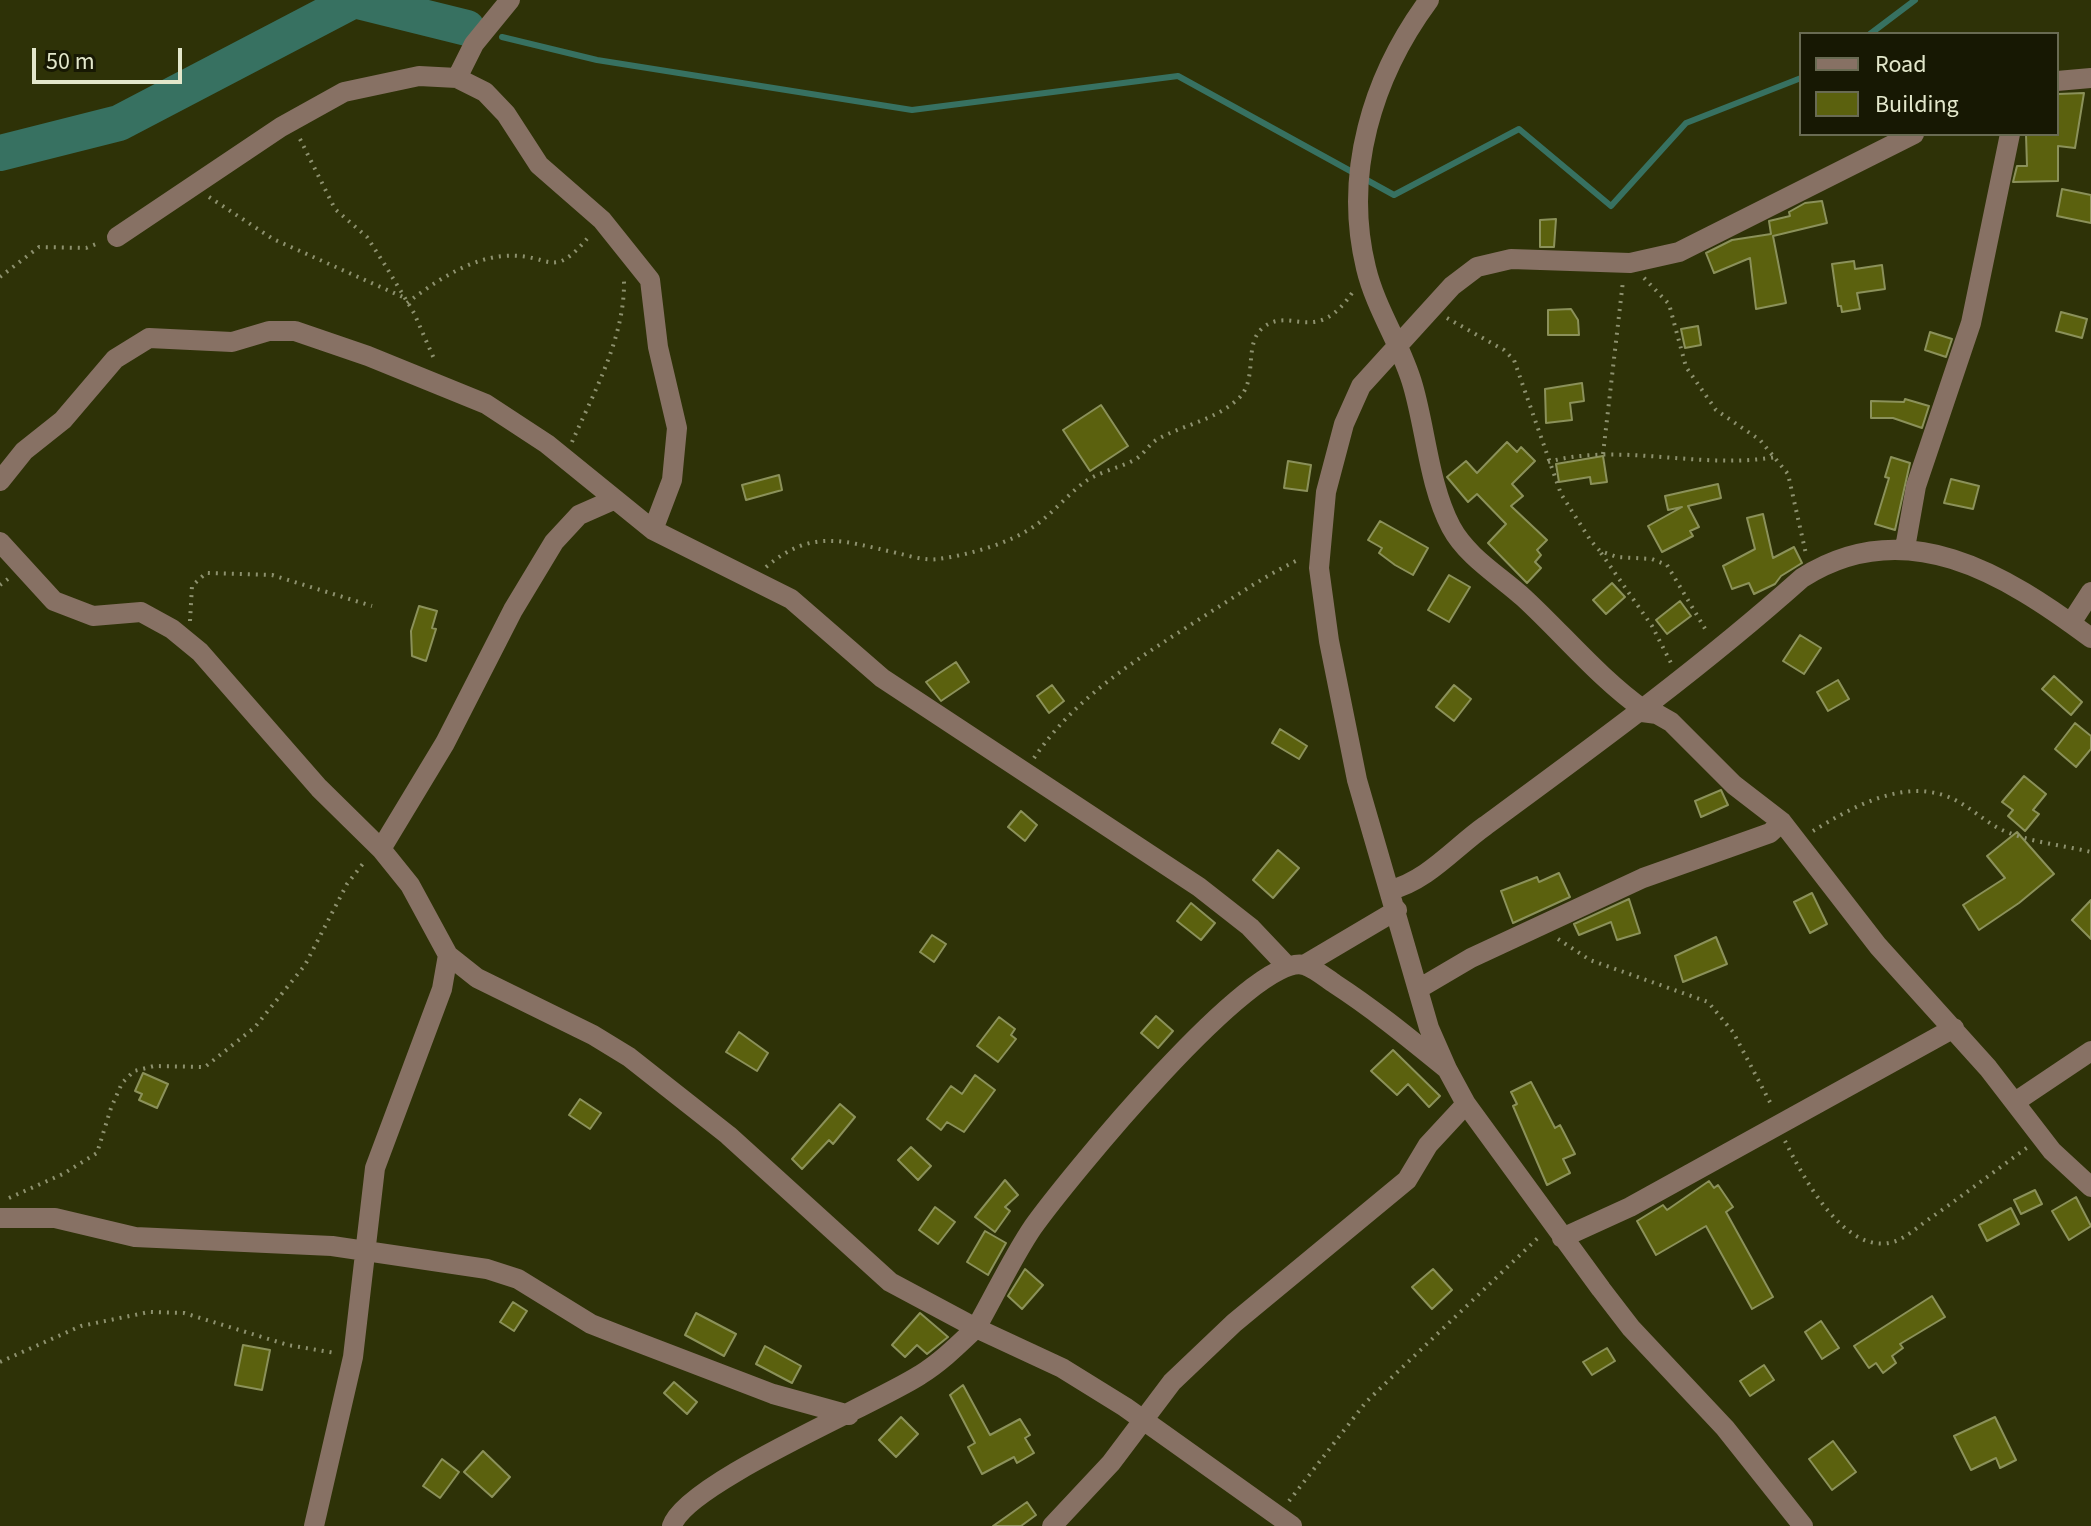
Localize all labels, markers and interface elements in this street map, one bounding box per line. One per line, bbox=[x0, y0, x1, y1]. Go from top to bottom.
scale bar bbox=[36, 32, 186, 82]
legend bbox=[1799, 32, 2059, 136]
text: 50 m bbox=[46, 44, 95, 79]
text: Road bbox=[1875, 47, 1927, 82]
text: Building bbox=[1875, 87, 1959, 122]

